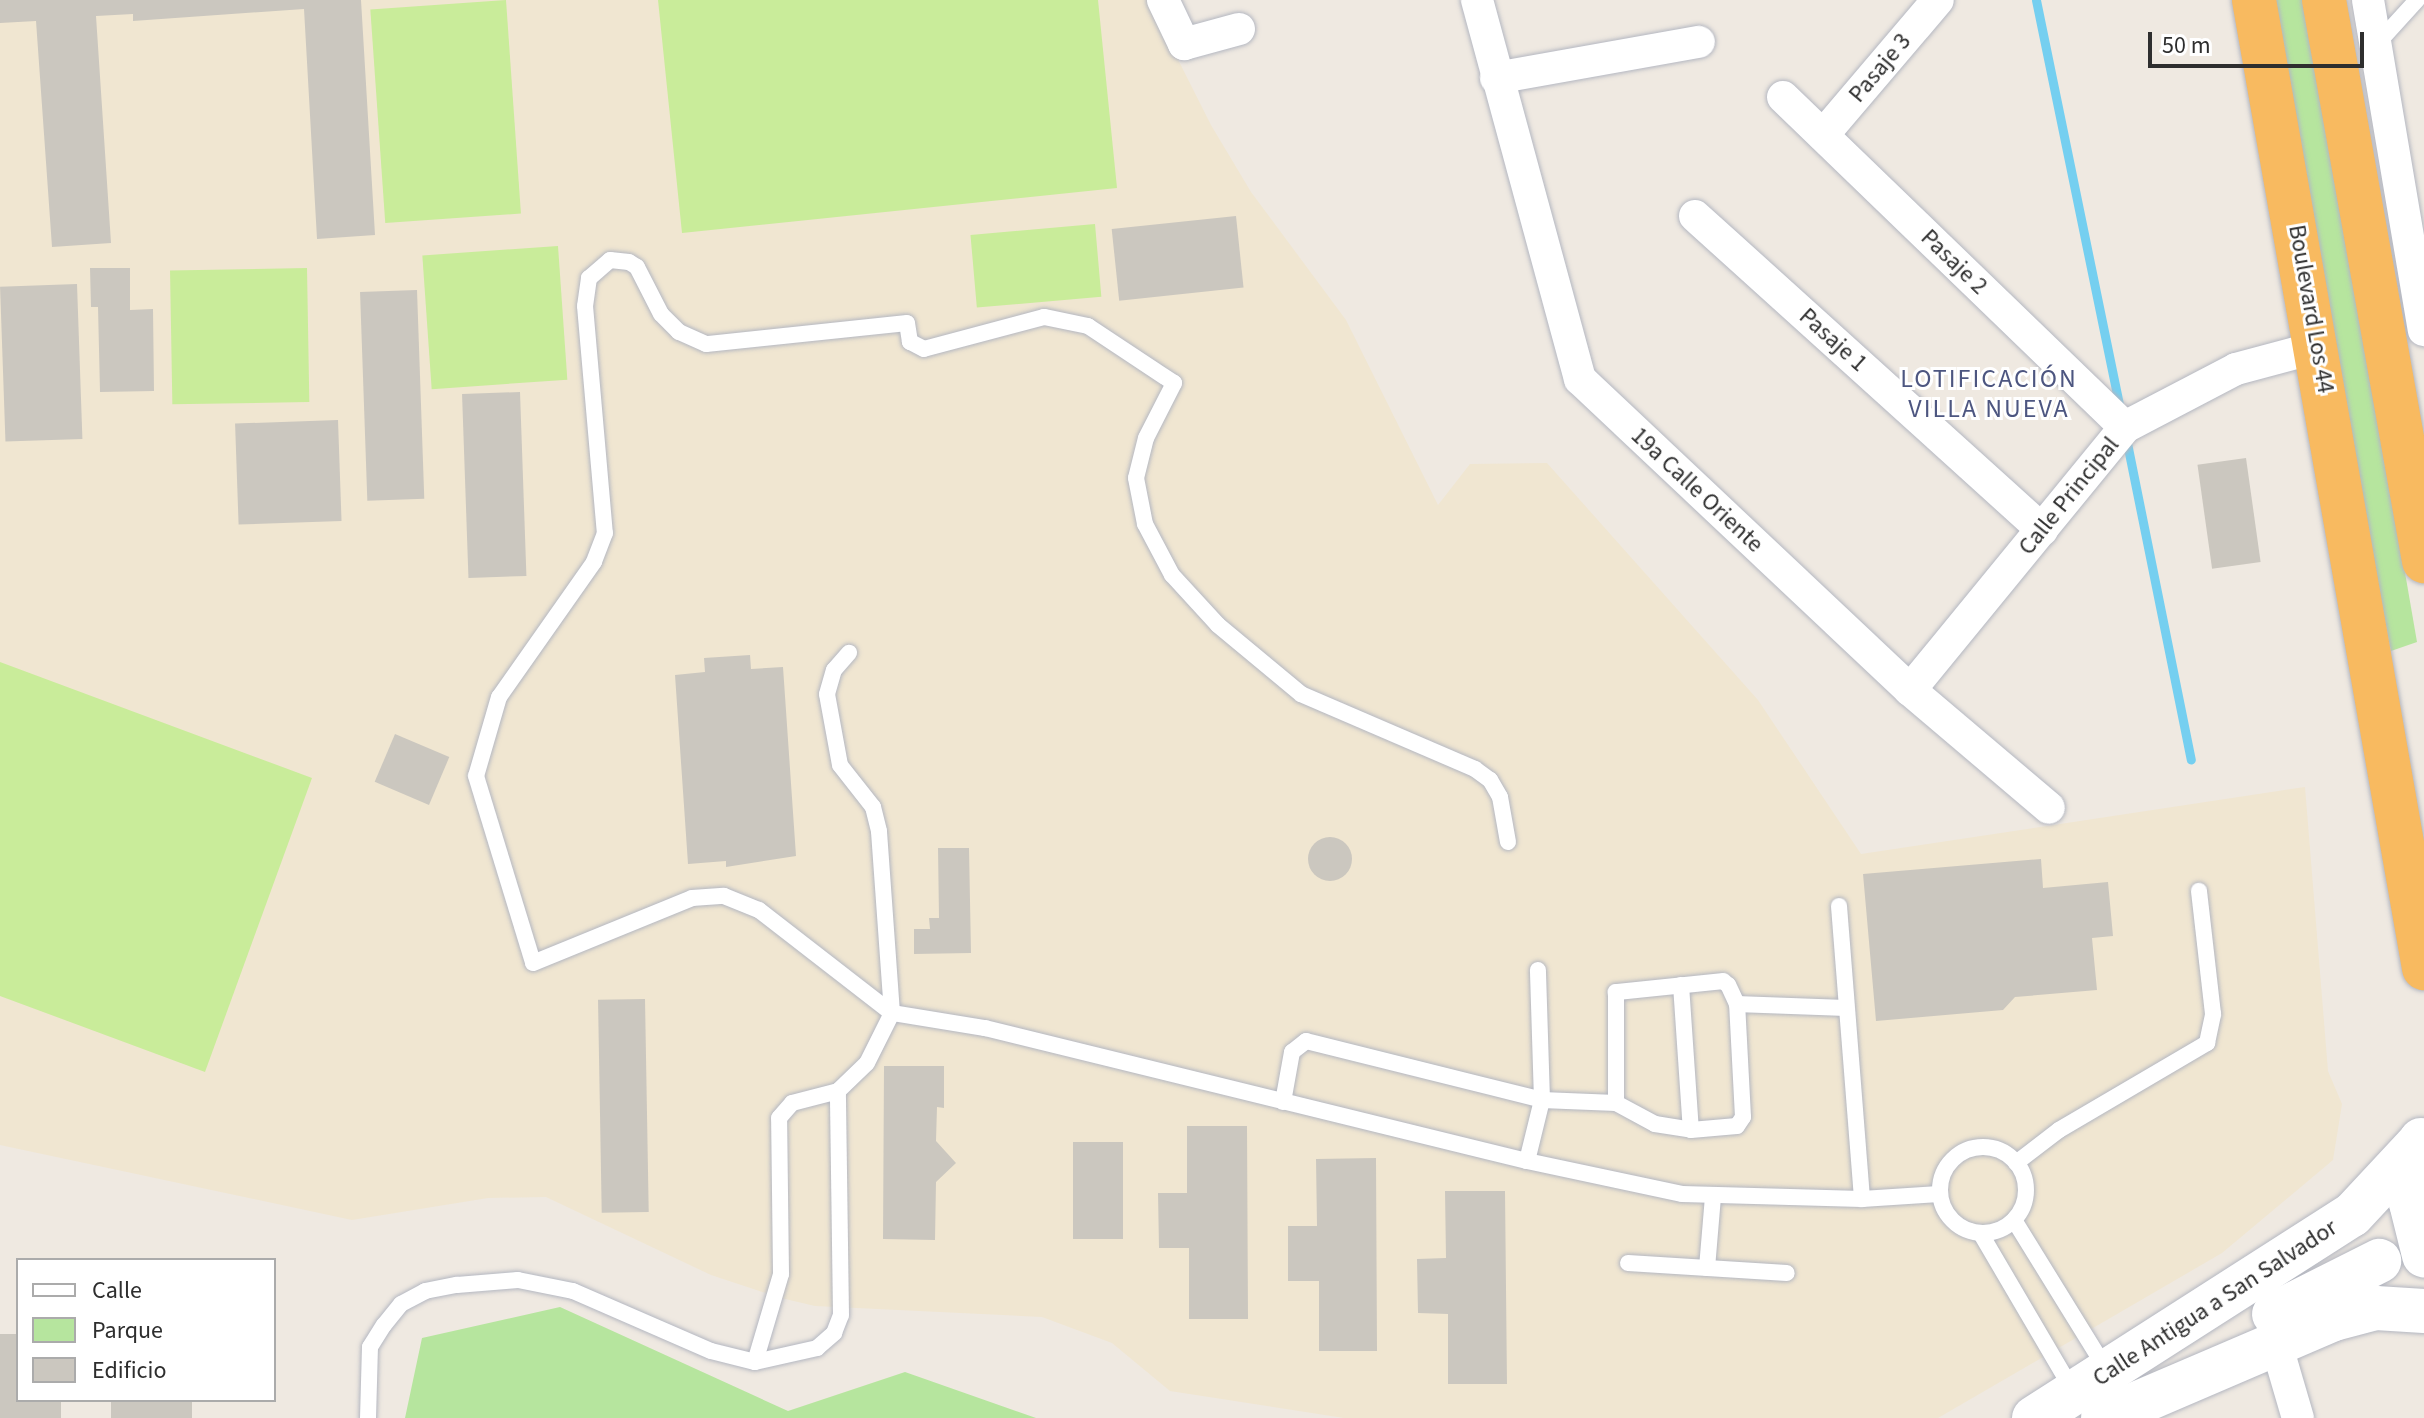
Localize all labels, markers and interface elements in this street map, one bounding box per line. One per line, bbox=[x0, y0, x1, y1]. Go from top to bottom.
scale bar bbox=[2152, 16, 2368, 66]
street label: Pasaje 3 bbox=[1843, 28, 1917, 108]
text: 50 m bbox=[2162, 28, 2211, 63]
street label: Pasaje 2 bbox=[1915, 223, 1993, 301]
street label: Boulevard Los 44 bbox=[2282, 223, 2340, 395]
street label: Pasaje 1 bbox=[1793, 302, 1873, 378]
district label: LOTIFICACIÓN VILLA NUEVA bbox=[1900, 363, 2078, 424]
street label: 19a Calle Oriente bbox=[1625, 421, 1769, 559]
street label: Calle Principal bbox=[2013, 431, 2125, 561]
street label: Calle Antigua a San Salvador bbox=[2088, 1213, 2342, 1393]
legend bbox=[16, 1258, 276, 1402]
text: Calle bbox=[92, 1273, 142, 1308]
text: Parque bbox=[92, 1313, 163, 1348]
text: Edificio bbox=[92, 1353, 166, 1388]

